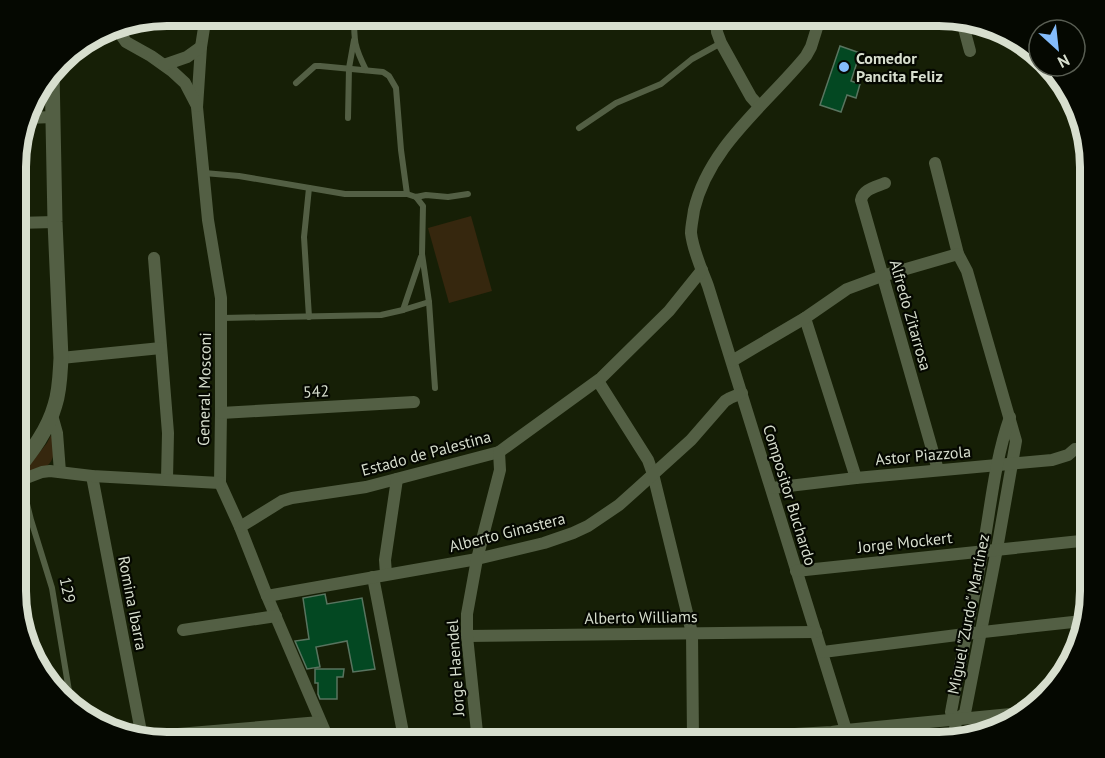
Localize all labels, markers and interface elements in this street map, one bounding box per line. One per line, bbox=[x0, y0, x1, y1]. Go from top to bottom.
north arrow bbox=[1027, 18, 1087, 78]
place label: Comedor Pancita Feliz bbox=[856, 48, 943, 86]
text: N bbox=[1055, 50, 1073, 73]
marker: Comedor Pancita Feliz bbox=[837, 60, 851, 74]
street label: Alfredo Zitarrosa bbox=[886, 257, 936, 373]
street label: General Mosconi bbox=[193, 332, 215, 446]
street label: 542 bbox=[302, 380, 330, 402]
street label: Compositor Buchardo bbox=[759, 422, 821, 568]
street label: Estado de Palestina bbox=[359, 426, 493, 480]
street label: Astor Piazzola bbox=[874, 441, 972, 469]
street label: Alberto Ginastera bbox=[447, 508, 567, 556]
street label: Jorge Mockert bbox=[856, 527, 954, 557]
street label: Miguel "Zurdo" Martínez bbox=[943, 532, 993, 696]
street label: Romina Ibarra bbox=[114, 554, 152, 652]
street label: 129 bbox=[55, 575, 81, 605]
street label: Alberto Williams bbox=[584, 606, 698, 628]
street label: Jorge Haendel bbox=[442, 619, 468, 718]

